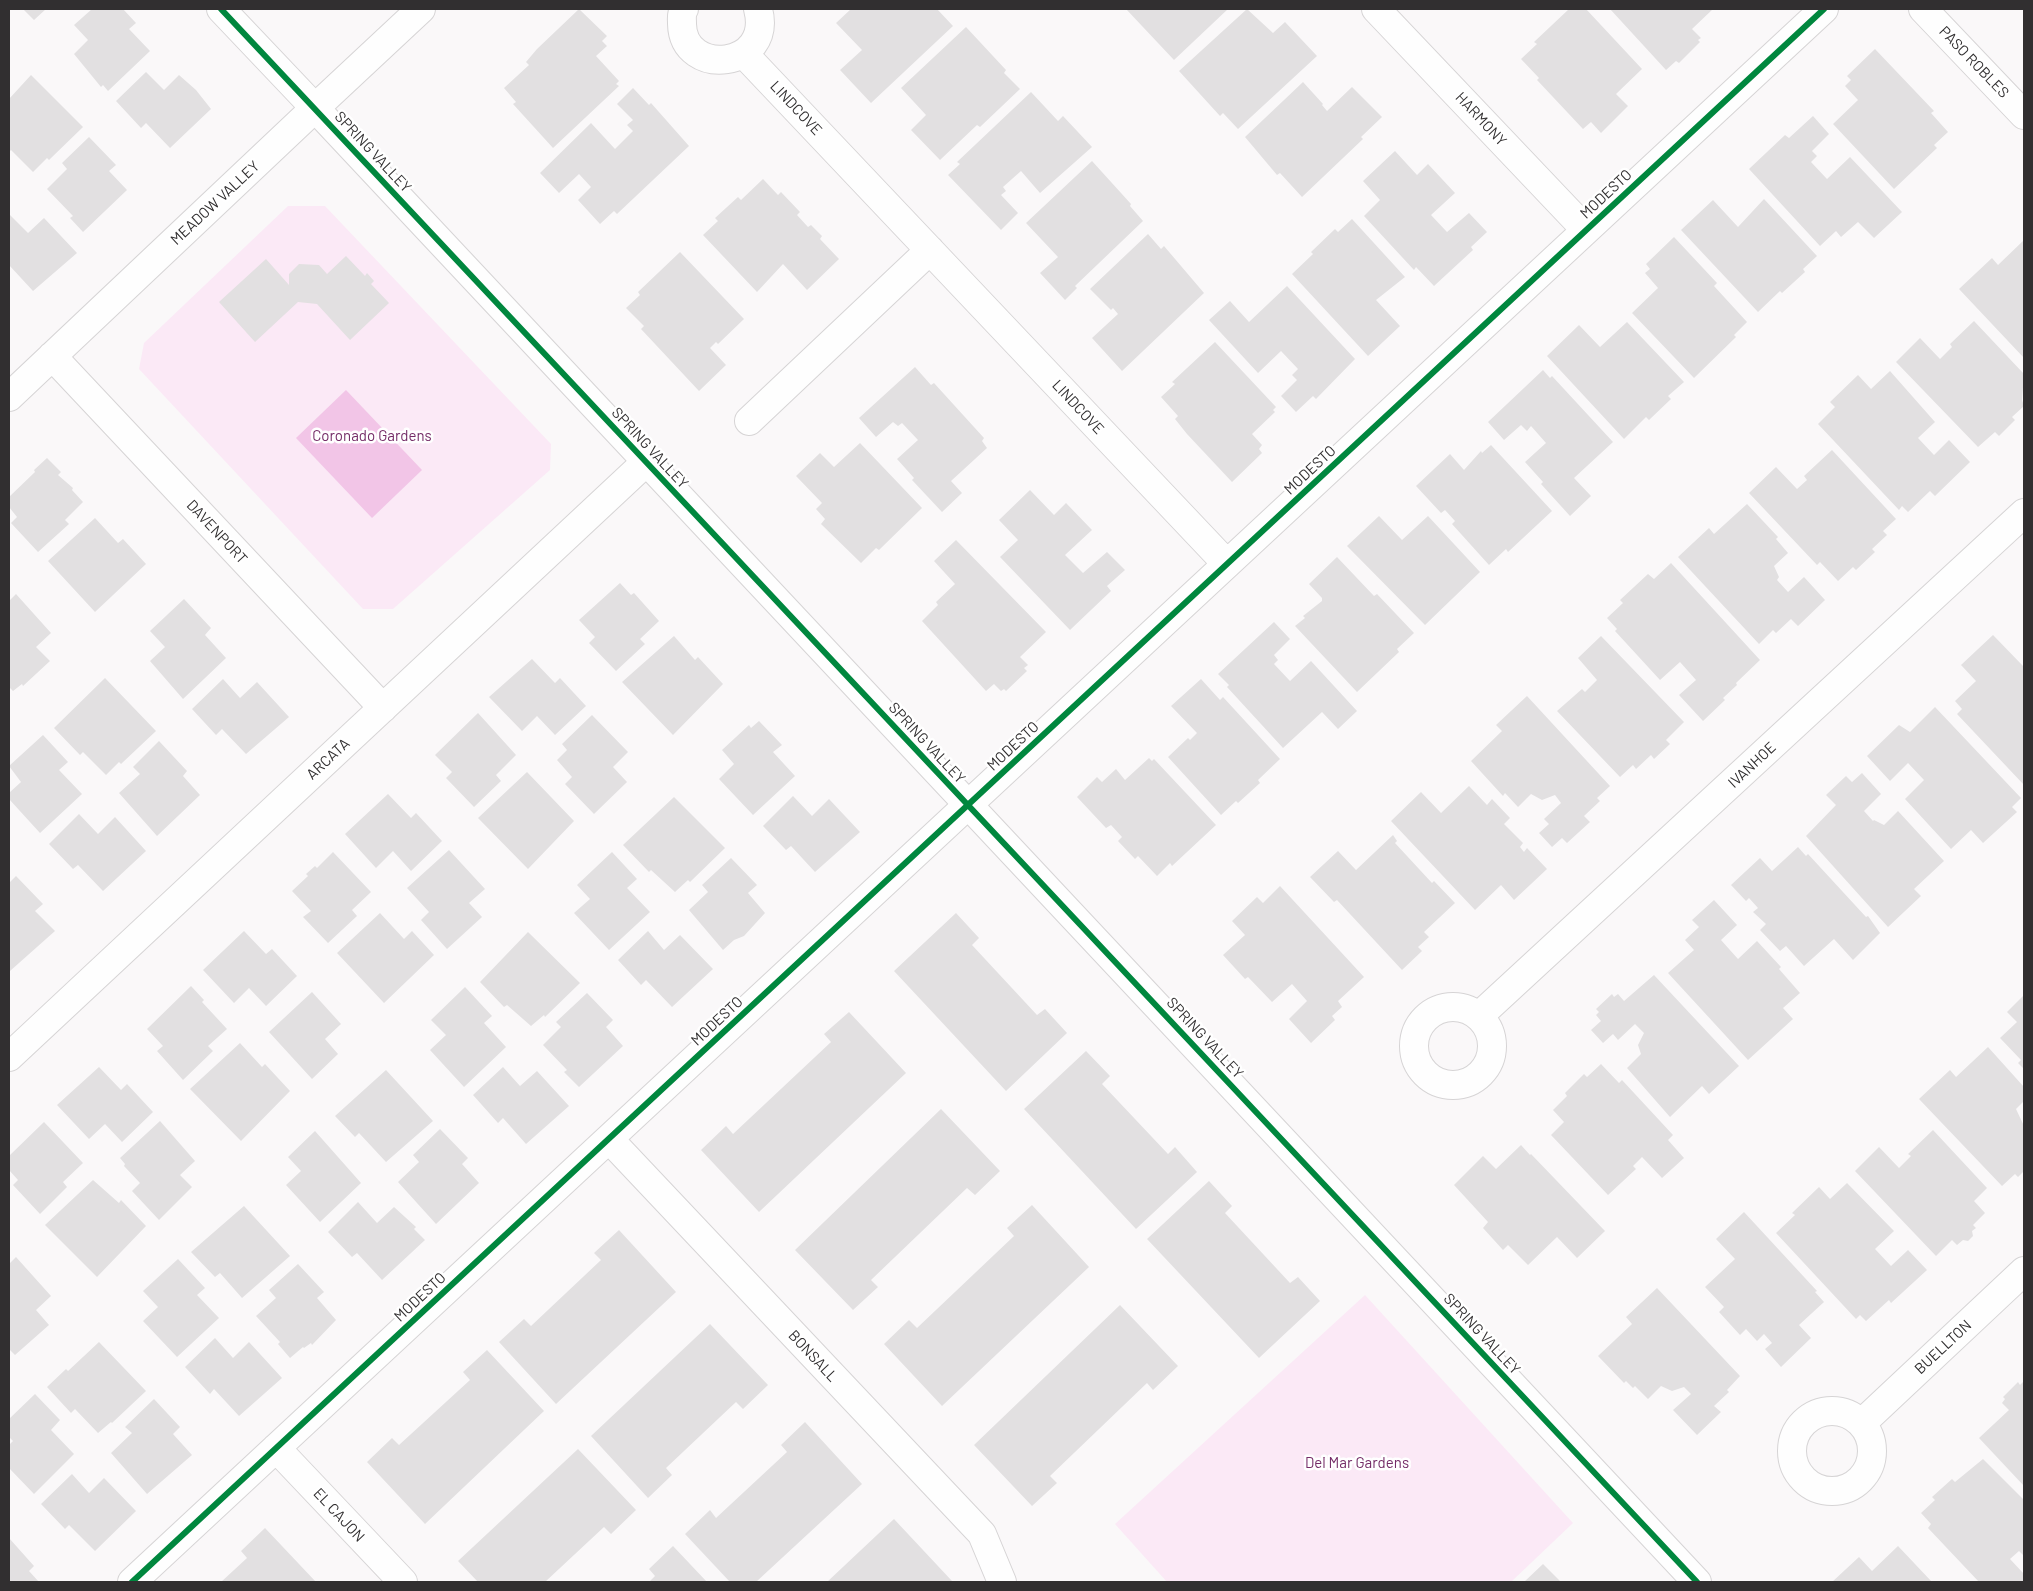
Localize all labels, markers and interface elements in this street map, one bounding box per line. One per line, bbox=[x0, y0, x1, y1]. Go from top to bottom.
street label: PASO ROBLES bbox=[1935, 22, 2013, 102]
street label: LINDCOVE bbox=[766, 77, 826, 139]
street label: HARMONY bbox=[1452, 88, 1510, 150]
street label: SPRING VALLEY bbox=[331, 108, 415, 196]
street label: MEADOW VALLEY bbox=[167, 157, 263, 249]
street label: MODESTO bbox=[1576, 166, 1636, 222]
street label: LINDCOVE bbox=[1048, 376, 1108, 438]
street label: SPRING VALLEY bbox=[608, 404, 692, 492]
park label: Coronado Gardens bbox=[312, 427, 432, 445]
street label: MODESTO bbox=[1280, 442, 1340, 498]
street label: DAVENPORT bbox=[183, 496, 251, 568]
street label: SPRING VALLEY bbox=[885, 699, 969, 787]
street label: MODESTO bbox=[983, 718, 1043, 774]
street label: ARCATA bbox=[303, 735, 353, 783]
street label: IVANHOE bbox=[1724, 738, 1780, 792]
street label: MODESTO bbox=[687, 993, 747, 1049]
street label: SPRING VALLEY bbox=[1163, 994, 1247, 1082]
street label: MODESTO bbox=[390, 1269, 450, 1325]
street label: SPRING VALLEY bbox=[1440, 1290, 1524, 1378]
street label: BUELLTON bbox=[1911, 1316, 1975, 1378]
street label: BONSALL bbox=[785, 1327, 841, 1385]
park label: Del Mar Gardens bbox=[1305, 1454, 1409, 1472]
street label: EL CAJON bbox=[310, 1484, 368, 1546]

